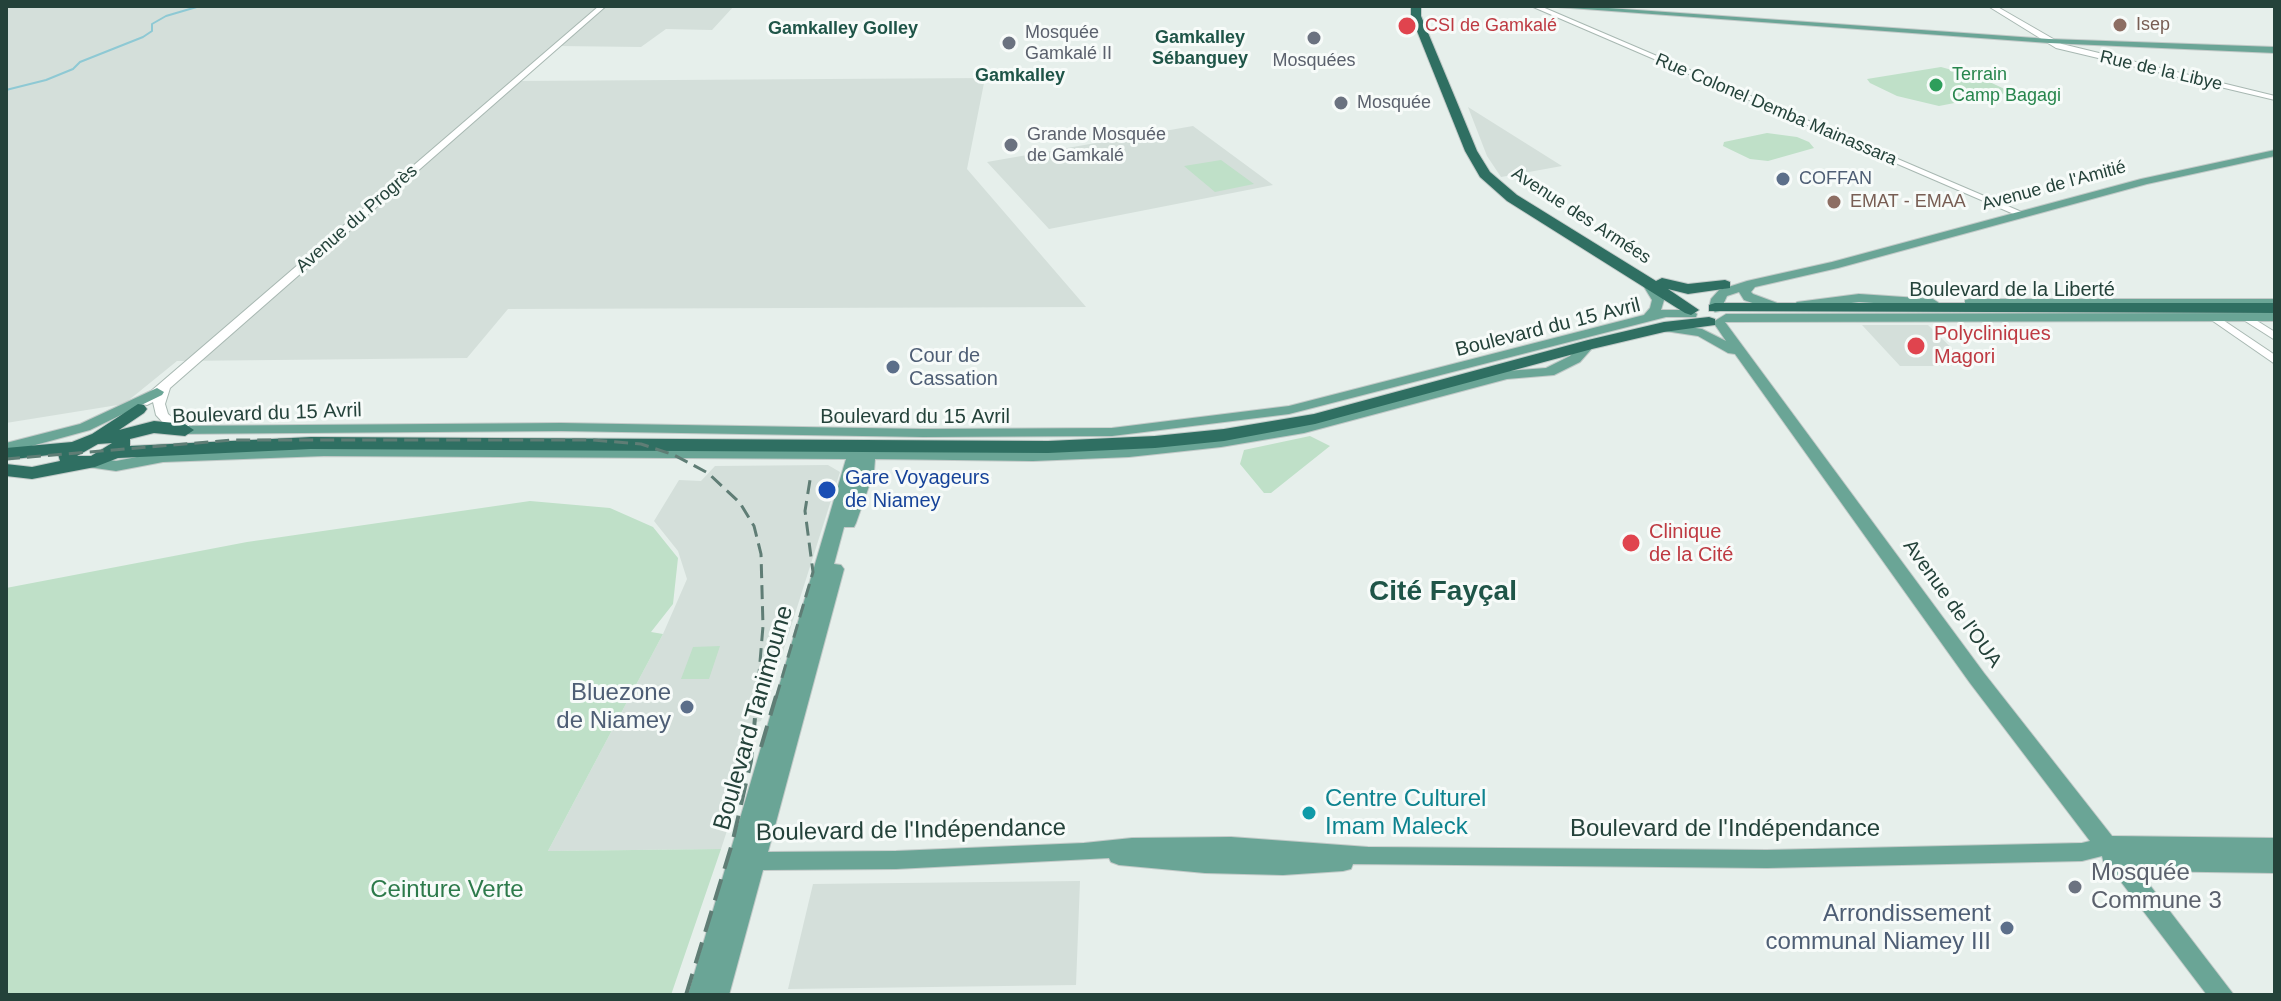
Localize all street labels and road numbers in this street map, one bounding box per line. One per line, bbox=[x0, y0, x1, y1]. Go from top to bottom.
street label: Rue de la Libye bbox=[2098, 46, 2224, 96]
street label: Rue Colonel Demba Mainassara bbox=[1652, 49, 1900, 171]
street label: Avenue de l'Amitié bbox=[1980, 156, 2128, 216]
street label: Avenue du Progrès bbox=[292, 160, 422, 278]
street label: Avenue des Armées bbox=[1507, 163, 1655, 269]
street label: Boulevard de la Liberté bbox=[1909, 278, 2115, 302]
street label: Boulevard du 15 Avril bbox=[1453, 293, 1643, 363]
street label: Boulevard du 15 Avril bbox=[172, 399, 362, 429]
street label: Boulevard du 15 Avril bbox=[820, 405, 1010, 429]
street label: Avenue de l'OUA bbox=[1897, 535, 2007, 673]
street label: Boulevard Tanimoune bbox=[708, 602, 800, 834]
street label: Boulevard de l'Indépendance bbox=[756, 814, 1066, 848]
street label: Boulevard de l'Indépendance bbox=[1570, 815, 1880, 843]

